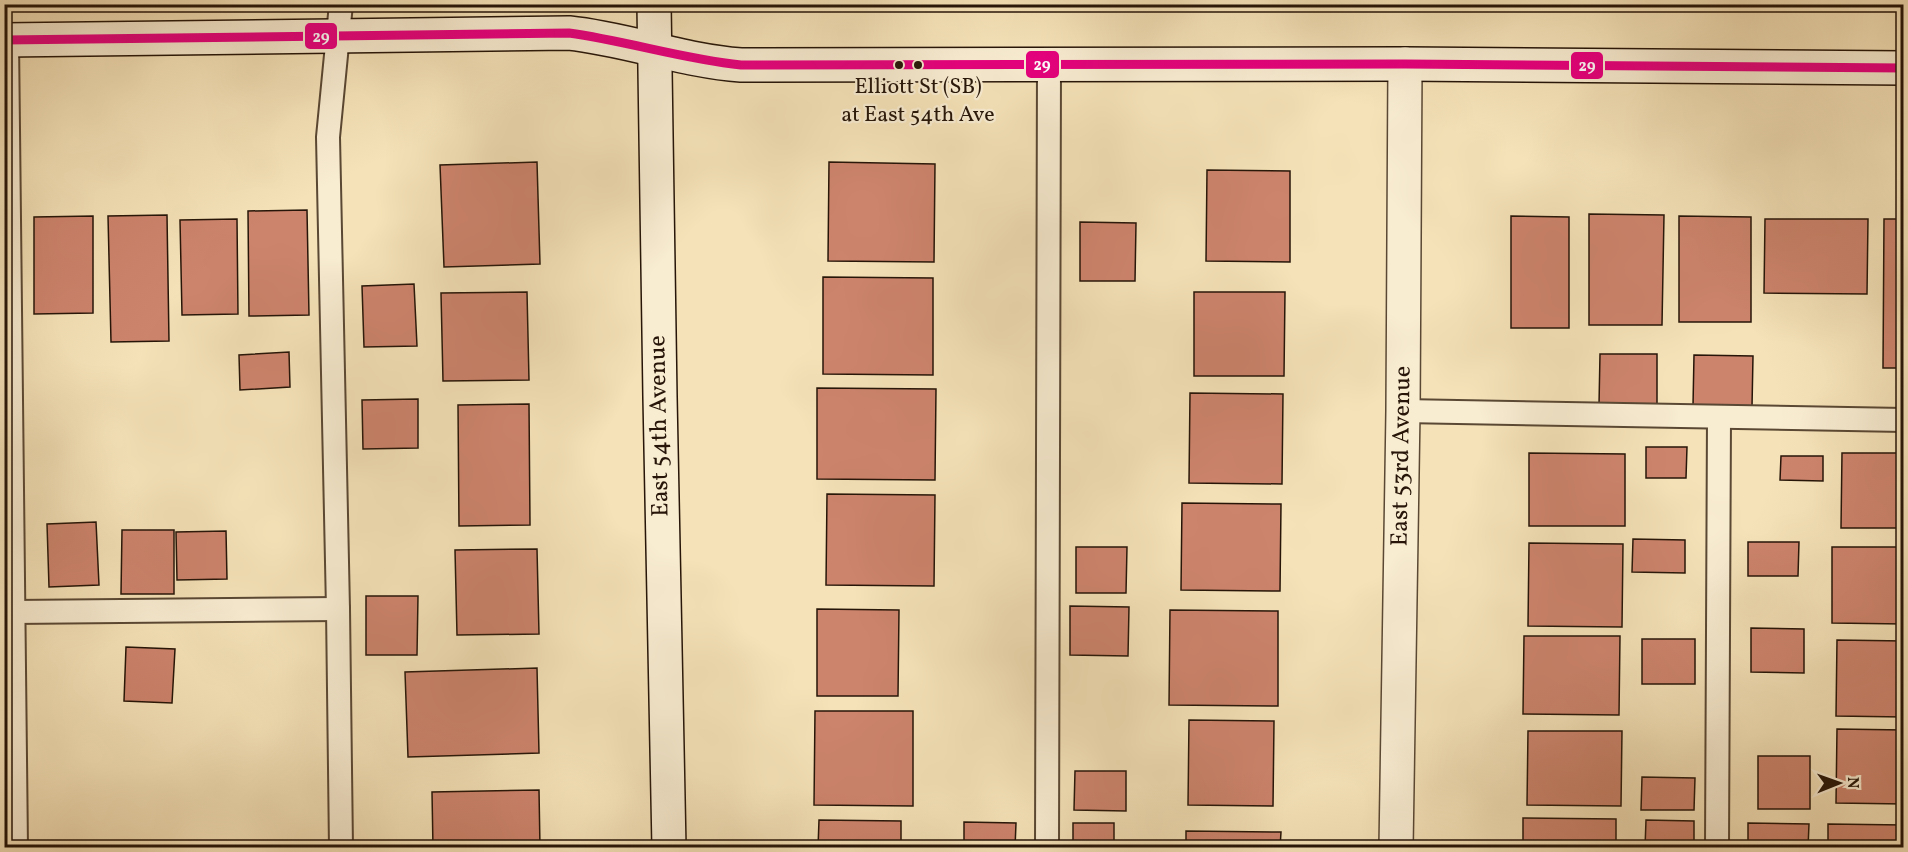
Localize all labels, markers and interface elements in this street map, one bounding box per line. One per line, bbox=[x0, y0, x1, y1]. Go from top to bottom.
line badge: 29 bbox=[304, 22, 338, 50]
text: 29 bbox=[312, 27, 330, 49]
line badge: 29 bbox=[1025, 50, 1060, 79]
line badge: 29 bbox=[1570, 51, 1604, 80]
text: 29 bbox=[1033, 55, 1051, 77]
text: 29 bbox=[1578, 56, 1596, 78]
unlabelled marker bbox=[893, 59, 905, 71]
marker: Elliott St (SB) at East 54th Ave bbox=[912, 59, 924, 71]
place label: Elliott St (SB) at East 54th Ave bbox=[841, 72, 995, 131]
street label: East 54th Avenue bbox=[641, 335, 679, 517]
street label: East 53rd Avenue bbox=[1383, 365, 1421, 547]
north arrow bbox=[1809, 753, 1869, 813]
text: N bbox=[1841, 777, 1863, 789]

